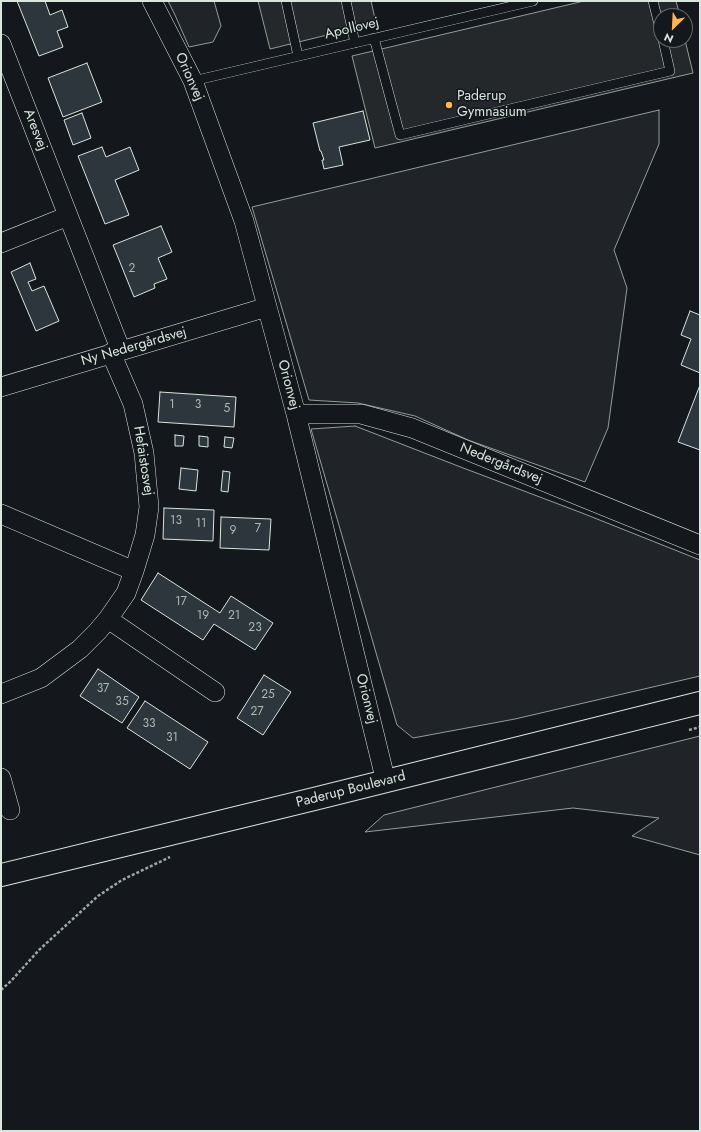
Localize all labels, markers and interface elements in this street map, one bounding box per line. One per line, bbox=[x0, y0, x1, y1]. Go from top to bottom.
north arrow bbox=[653, 8, 693, 48]
street label: Apollovej bbox=[323, 15, 381, 43]
text: N bbox=[661, 29, 676, 47]
street label: Orionvej bbox=[171, 50, 207, 104]
place label: Paderup Gymnasium bbox=[457, 89, 527, 122]
marker: Paderup Gymnasium bbox=[444, 100, 454, 110]
street label: Aresvej bbox=[19, 107, 51, 153]
house number: 2 bbox=[129, 262, 135, 276]
street label: Ny Nedergårdsvej bbox=[79, 324, 189, 370]
street label: Orionvej bbox=[273, 358, 303, 412]
house number: 1 bbox=[169, 398, 175, 412]
house number: 3 bbox=[195, 398, 201, 412]
house number: 5 bbox=[224, 402, 230, 416]
street label: Hefaistosvej bbox=[129, 425, 157, 497]
street label: Nedergårdsvej bbox=[457, 440, 545, 488]
house number: 13 bbox=[170, 514, 182, 528]
house number: 11 bbox=[196, 517, 206, 531]
house number: 7 bbox=[255, 522, 261, 536]
house number: 9 bbox=[230, 524, 236, 538]
house number: 17 bbox=[175, 595, 187, 609]
house number: 19 bbox=[197, 609, 209, 623]
house number: 21 bbox=[228, 609, 240, 623]
house number: 23 bbox=[248, 621, 262, 635]
street label: Orionvej bbox=[352, 672, 380, 726]
house number: 37 bbox=[97, 682, 109, 696]
house number: 25 bbox=[261, 688, 275, 702]
house number: 35 bbox=[115, 695, 129, 709]
house number: 27 bbox=[250, 705, 264, 719]
house number: 33 bbox=[142, 717, 156, 731]
house number: 31 bbox=[166, 731, 178, 745]
street label: Paderup Boulevard bbox=[295, 768, 407, 812]

